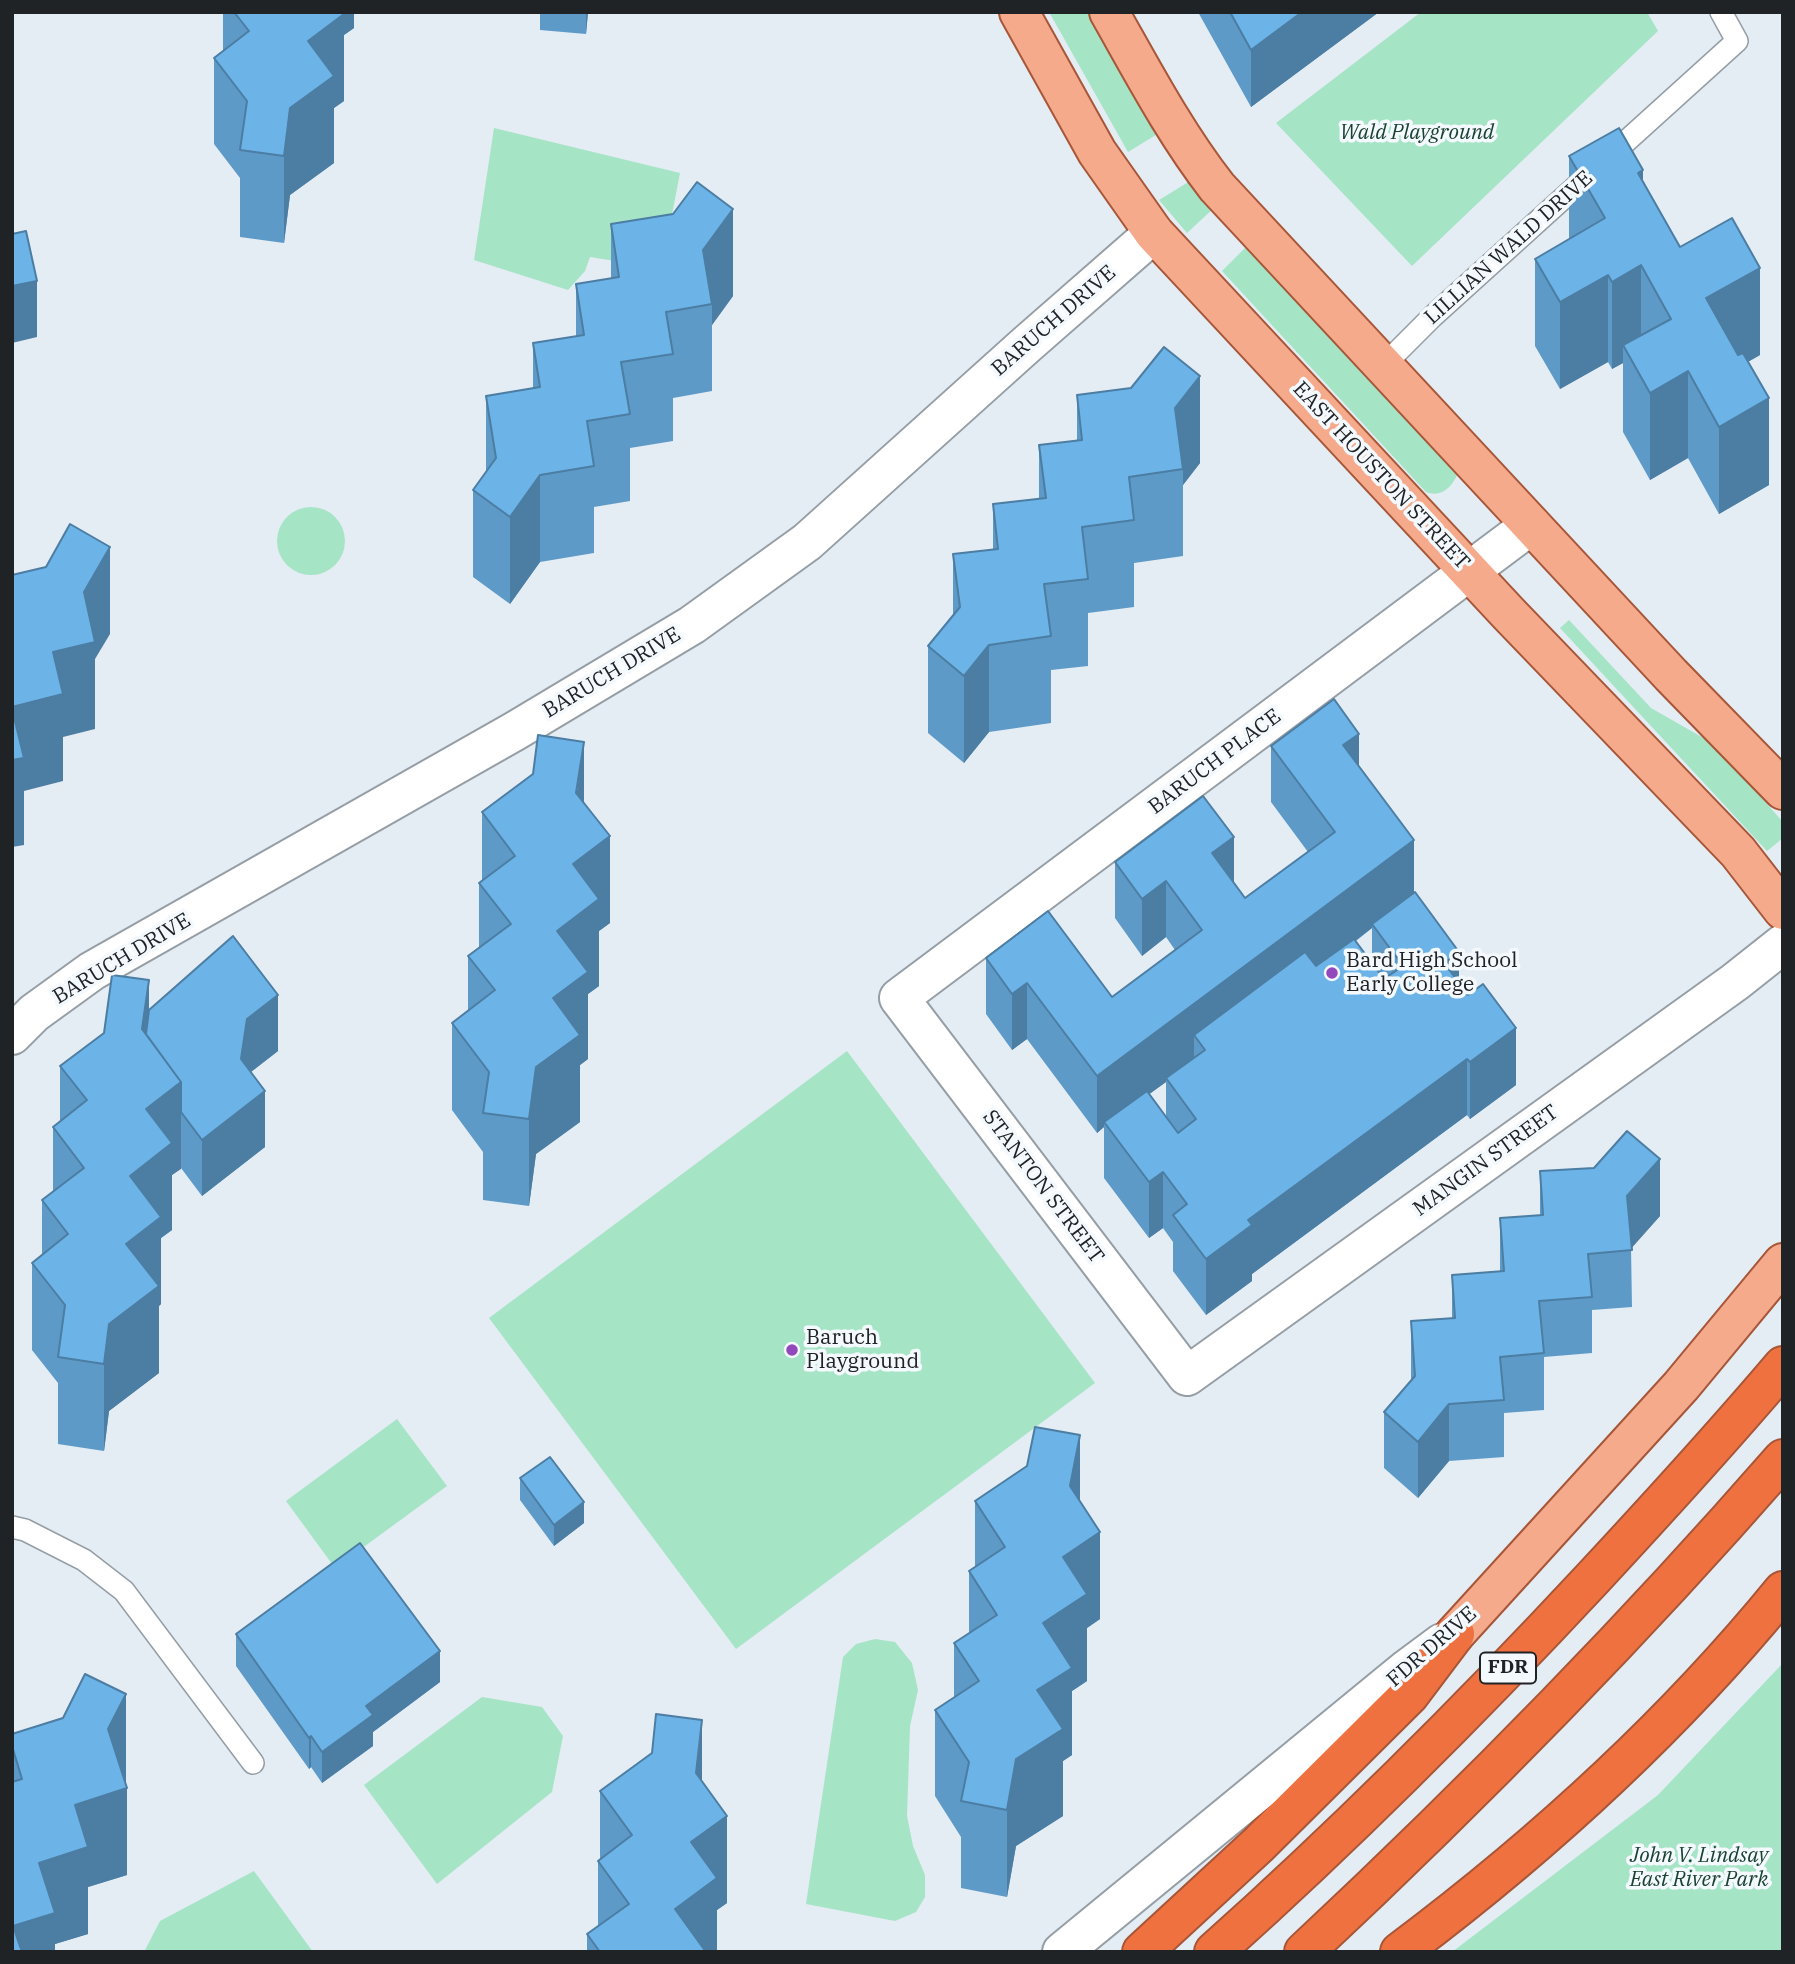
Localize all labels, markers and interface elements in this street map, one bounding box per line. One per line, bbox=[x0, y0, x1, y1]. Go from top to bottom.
park label: Wald Playground bbox=[1340, 120, 1494, 146]
street label: LILLIAN WALD DRIVE bbox=[1420, 166, 1598, 330]
street label: BARUCH DRIVE bbox=[987, 260, 1121, 382]
street label: EAST HOUSTON STREET bbox=[1287, 377, 1475, 575]
street label: BARUCH DRIVE bbox=[539, 622, 685, 724]
street label: BARUCH PLACE bbox=[1144, 704, 1286, 820]
street label: BARUCH DRIVE bbox=[49, 908, 195, 1010]
place label: Bard High School Early College bbox=[1346, 948, 1518, 998]
marker: Bard High School Early College bbox=[1324, 965, 1340, 981]
street label: MANGIN STREET bbox=[1409, 1100, 1563, 1222]
street label: STANTON STREET bbox=[977, 1105, 1109, 1269]
place label: Baruch Playground bbox=[806, 1325, 919, 1375]
marker: Baruch Playground bbox=[784, 1342, 800, 1358]
street label: FDR DRIVE bbox=[1382, 1601, 1482, 1693]
road number: FDR bbox=[1480, 1652, 1536, 1684]
park label: John V. Lindsay East River Park bbox=[1630, 1843, 1768, 1893]

